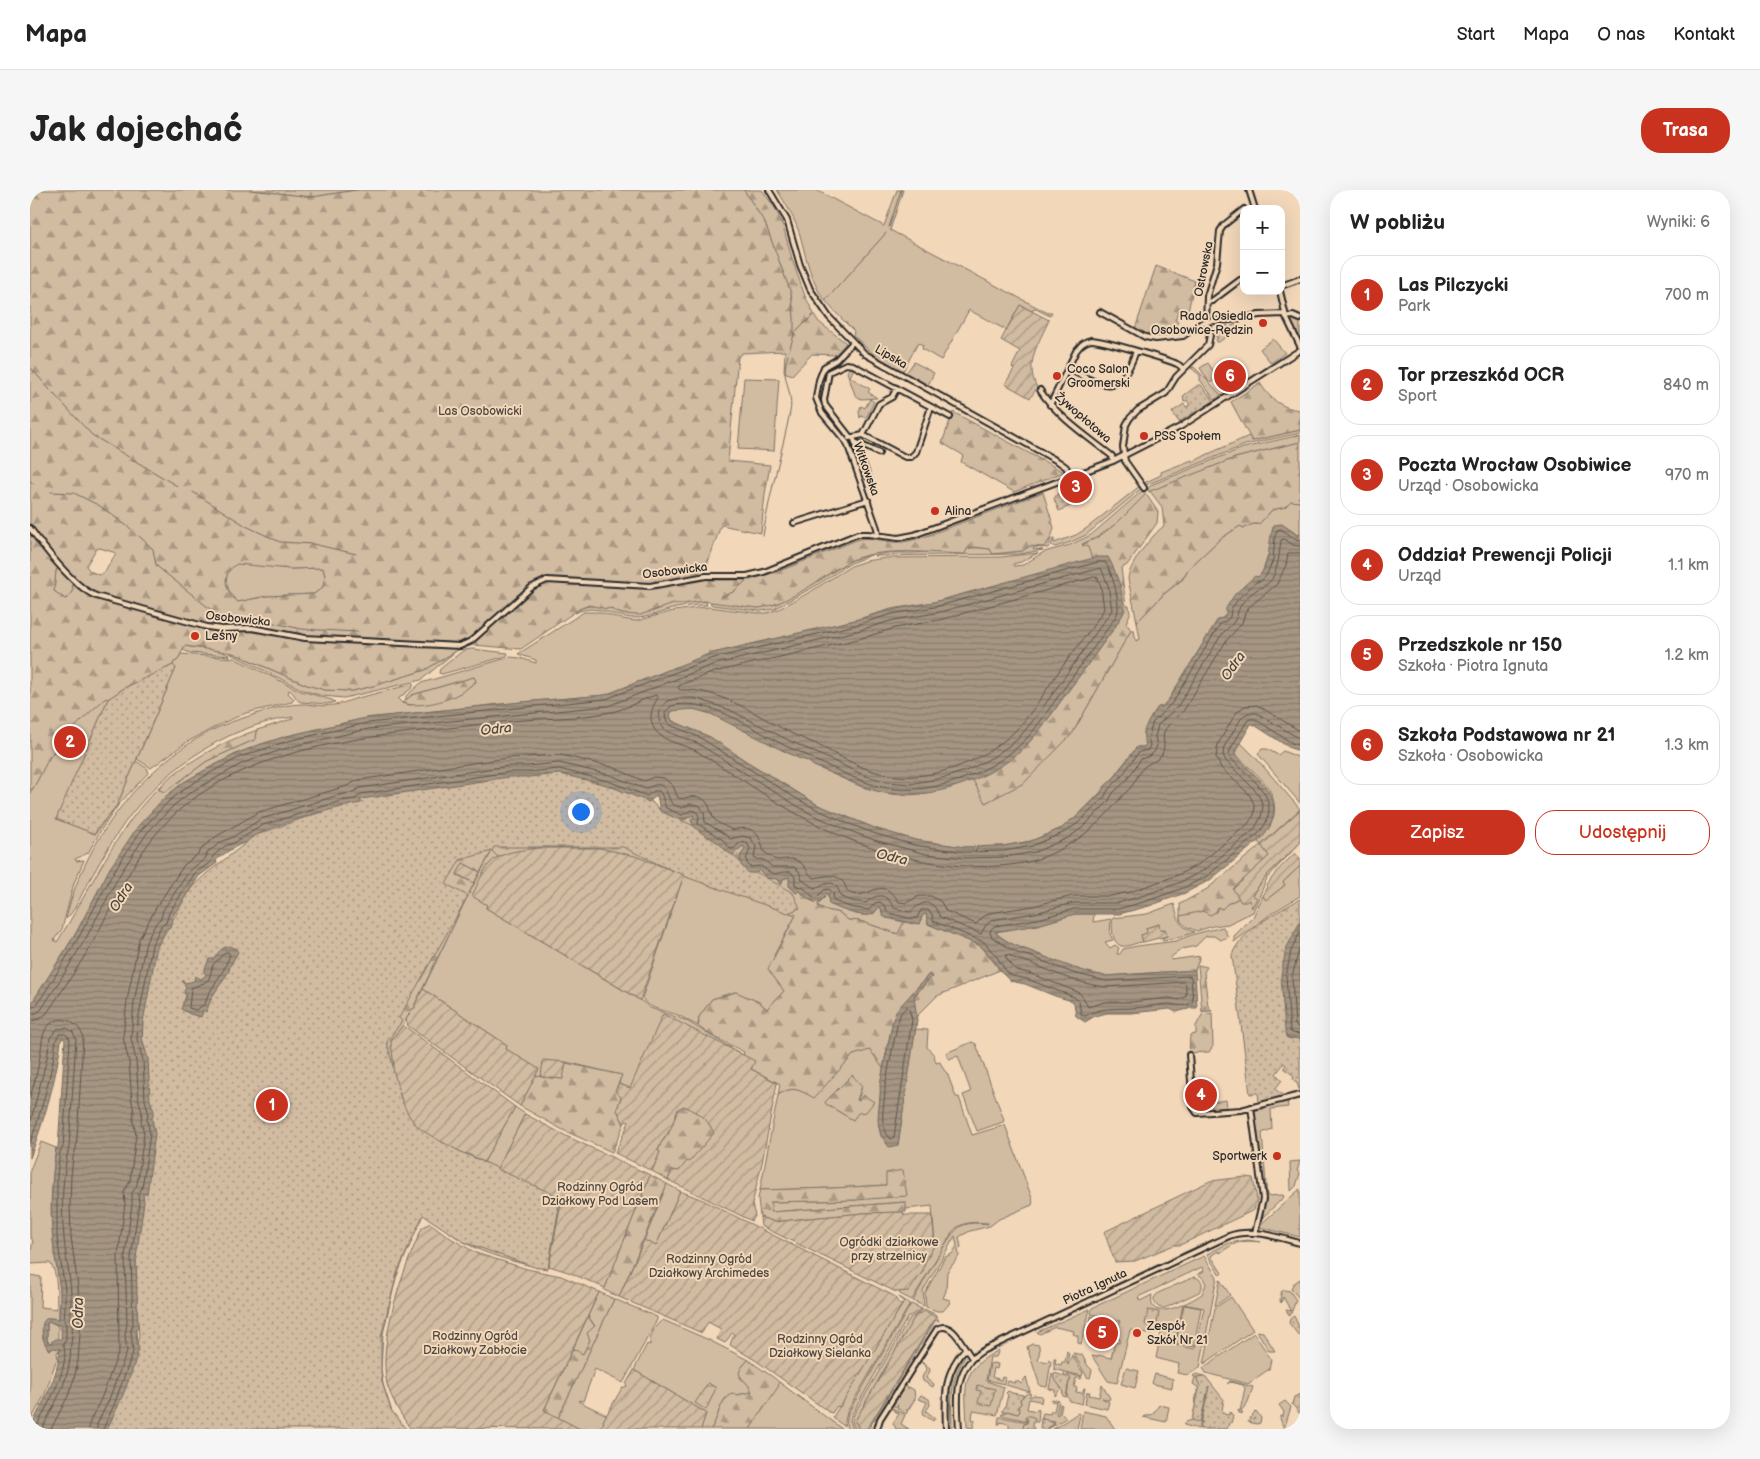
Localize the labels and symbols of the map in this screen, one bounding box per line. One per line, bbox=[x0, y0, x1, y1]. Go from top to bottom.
street label: Ostrowska bbox=[1191, 240, 1217, 298]
place label: Rada Osiedla Osobowice-Rędzin bbox=[1151, 309, 1253, 338]
marker: Rada Osiedla Osobowice-Rędzin bbox=[1257, 317, 1269, 329]
street label: Lipska bbox=[872, 342, 910, 372]
pin: 6 bbox=[1214, 357, 1246, 395]
place label: Coco Salon Groomerski bbox=[1067, 362, 1130, 391]
marker: Coco Salon Groomerski bbox=[1051, 370, 1063, 382]
street label: Żywopłotowa bbox=[1051, 388, 1115, 447]
park label: Las Osobowicki bbox=[438, 404, 522, 419]
place label: PSS Społem bbox=[1154, 429, 1221, 444]
marker: PSS Społem bbox=[1138, 430, 1150, 442]
street label: Witkowska bbox=[849, 440, 883, 498]
pin: 3 bbox=[1060, 468, 1092, 506]
place label: Alina bbox=[945, 504, 972, 519]
marker: Alina bbox=[929, 505, 941, 517]
street label: Osobowicka bbox=[642, 560, 708, 582]
street label: Osobowicka bbox=[205, 608, 271, 630]
place label: Leśny bbox=[205, 629, 238, 644]
marker: Leśny bbox=[189, 630, 201, 642]
water label: Odra bbox=[1217, 648, 1249, 684]
water label: Odra bbox=[479, 719, 513, 739]
pin: 2 bbox=[54, 723, 86, 761]
your location bbox=[568, 799, 594, 825]
water label: Odra bbox=[875, 845, 909, 869]
water label: Odra bbox=[105, 879, 137, 915]
pin: 4 bbox=[1185, 1076, 1217, 1114]
pin: 1 bbox=[256, 1086, 288, 1124]
place label: Sportwerk bbox=[1213, 1149, 1267, 1164]
marker: Sportwerk bbox=[1271, 1150, 1283, 1162]
park label: Rodzinny Ogród Działkowy Pod Lasem bbox=[542, 1180, 658, 1209]
park label: Ogródki działkowe przy strzelnicy bbox=[839, 1235, 939, 1264]
park label: Rodzinny Ogród Działkowy Archimedes bbox=[649, 1252, 769, 1281]
street label: Piotra Ignuta bbox=[1061, 1266, 1130, 1308]
water label: Odra bbox=[70, 1297, 87, 1329]
pin: 5 bbox=[1086, 1314, 1118, 1352]
place label: Zespół Szkół Nr 21 bbox=[1146, 1319, 1208, 1348]
marker: Zespół Szkół Nr 21 bbox=[1131, 1327, 1143, 1339]
park label: Rodzinny Ogród Działkowy Zabłocie bbox=[423, 1329, 527, 1358]
park label: Rodzinny Ogród Działkowy Sielanka bbox=[769, 1332, 871, 1361]

